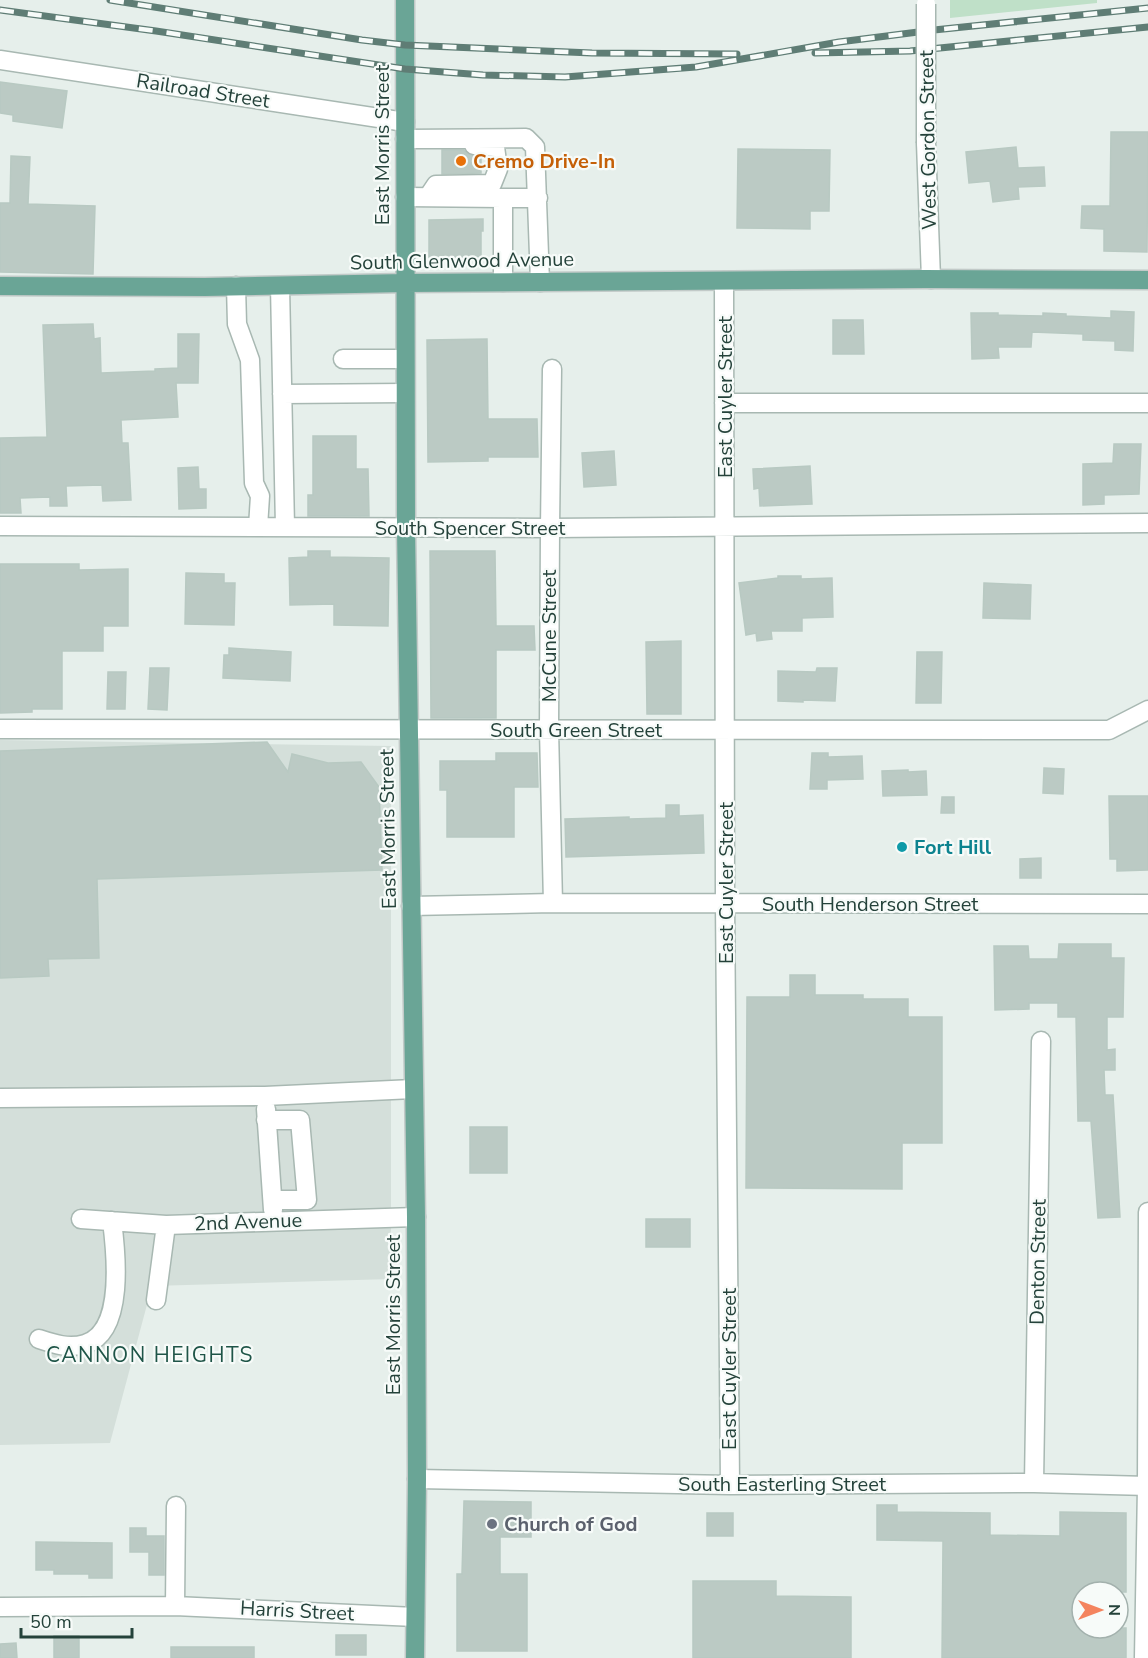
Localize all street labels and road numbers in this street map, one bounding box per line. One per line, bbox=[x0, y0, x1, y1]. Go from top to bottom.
street label: West Gordon Street bbox=[913, 49, 943, 230]
street label: East Morris Street bbox=[369, 64, 396, 225]
street label: Railroad Street bbox=[134, 67, 273, 115]
street label: South Glenwood Avenue bbox=[350, 246, 574, 276]
street label: East Cuyler Street bbox=[712, 315, 739, 478]
street label: South Spencer Street bbox=[375, 515, 566, 542]
street label: McCune Street bbox=[536, 569, 563, 702]
street label: South Green Street bbox=[490, 717, 663, 744]
street label: East Morris Street bbox=[373, 748, 403, 909]
street label: East Cuyler Street bbox=[713, 801, 740, 964]
street label: South Henderson Street bbox=[762, 891, 979, 918]
street label: Denton Street bbox=[1023, 1198, 1053, 1325]
street label: 2nd Avenue bbox=[193, 1207, 303, 1237]
street label: East Morris Street bbox=[380, 1234, 407, 1395]
street label: East Cuyler Street bbox=[716, 1287, 743, 1450]
street label: South Easterling Street bbox=[678, 1471, 887, 1498]
street label: Harris Street bbox=[239, 1595, 356, 1628]

